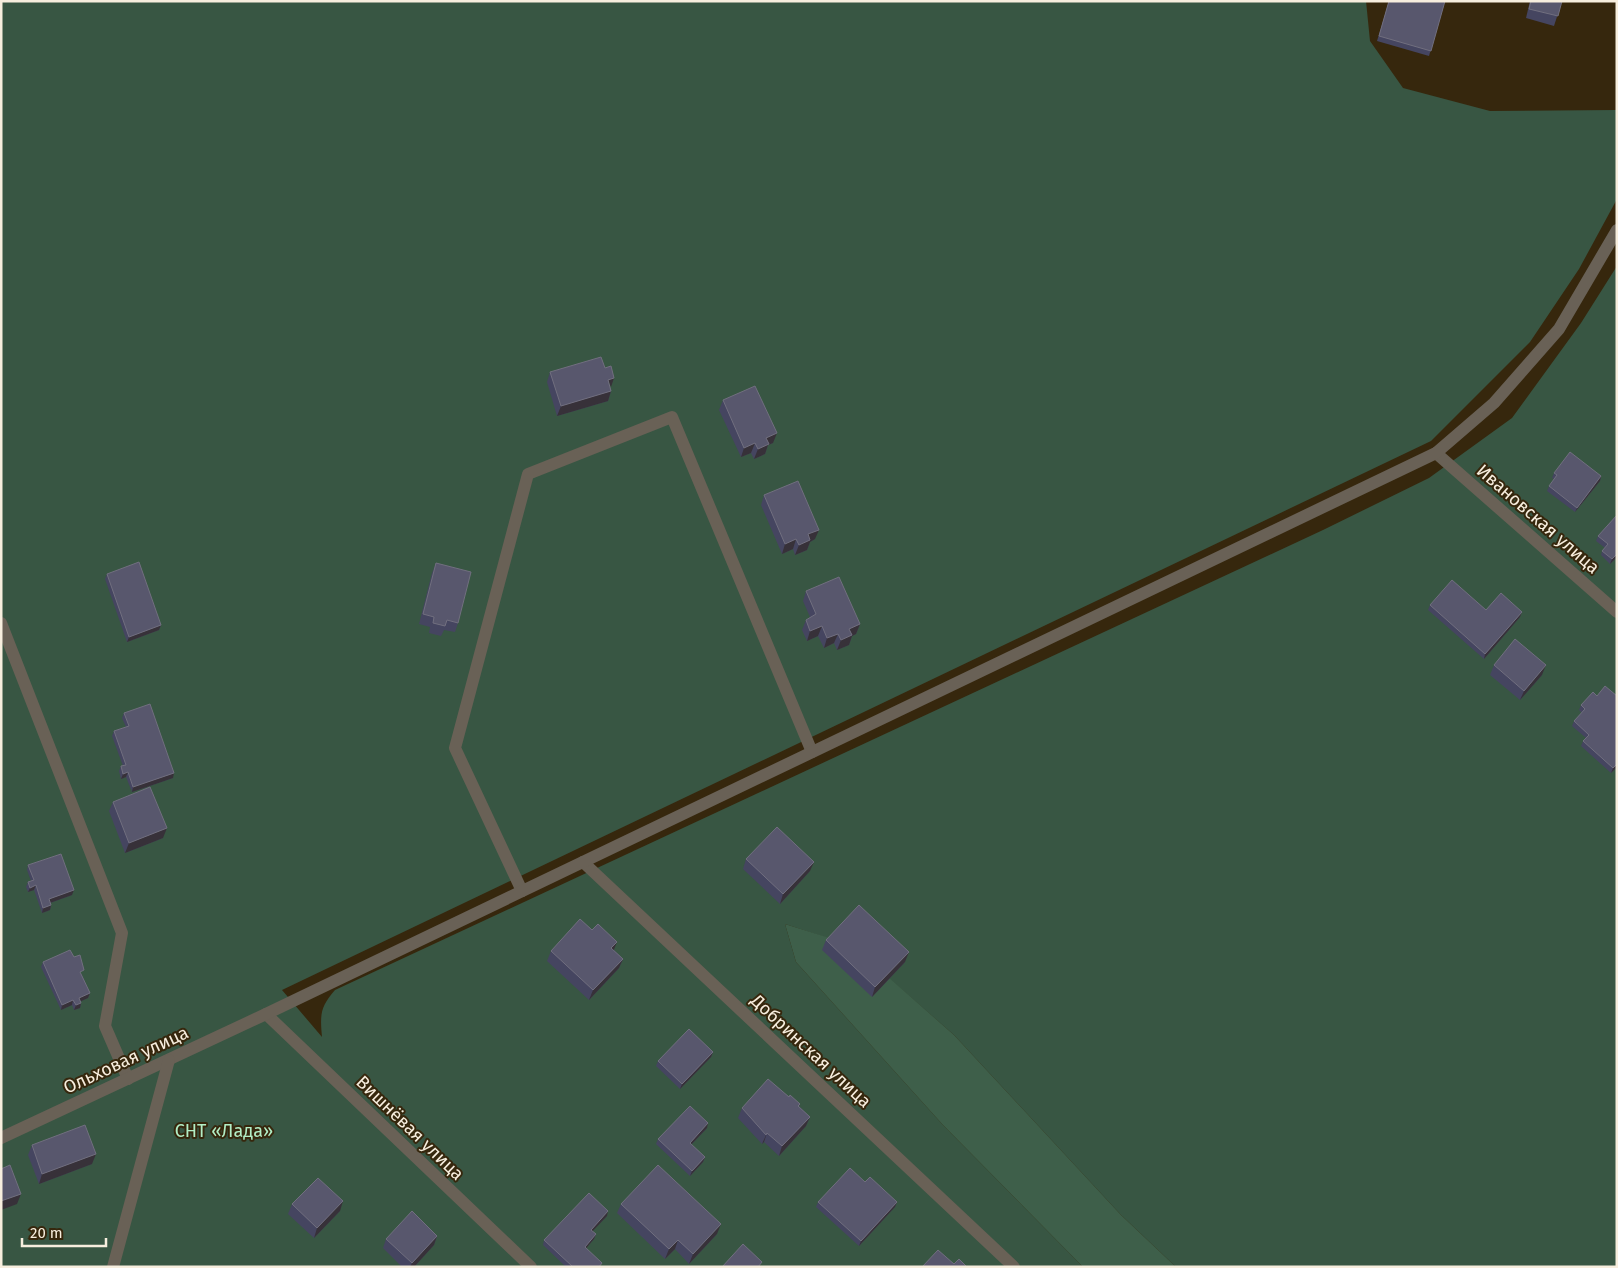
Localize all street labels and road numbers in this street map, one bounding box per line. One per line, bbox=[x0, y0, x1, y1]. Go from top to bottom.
street label: Ивановская улица bbox=[1472, 460, 1604, 578]
street label: Добринская улица bbox=[746, 989, 876, 1112]
street label: Ольховая улица bbox=[60, 1021, 192, 1099]
street label: Вишнёвая улица bbox=[352, 1071, 468, 1185]

